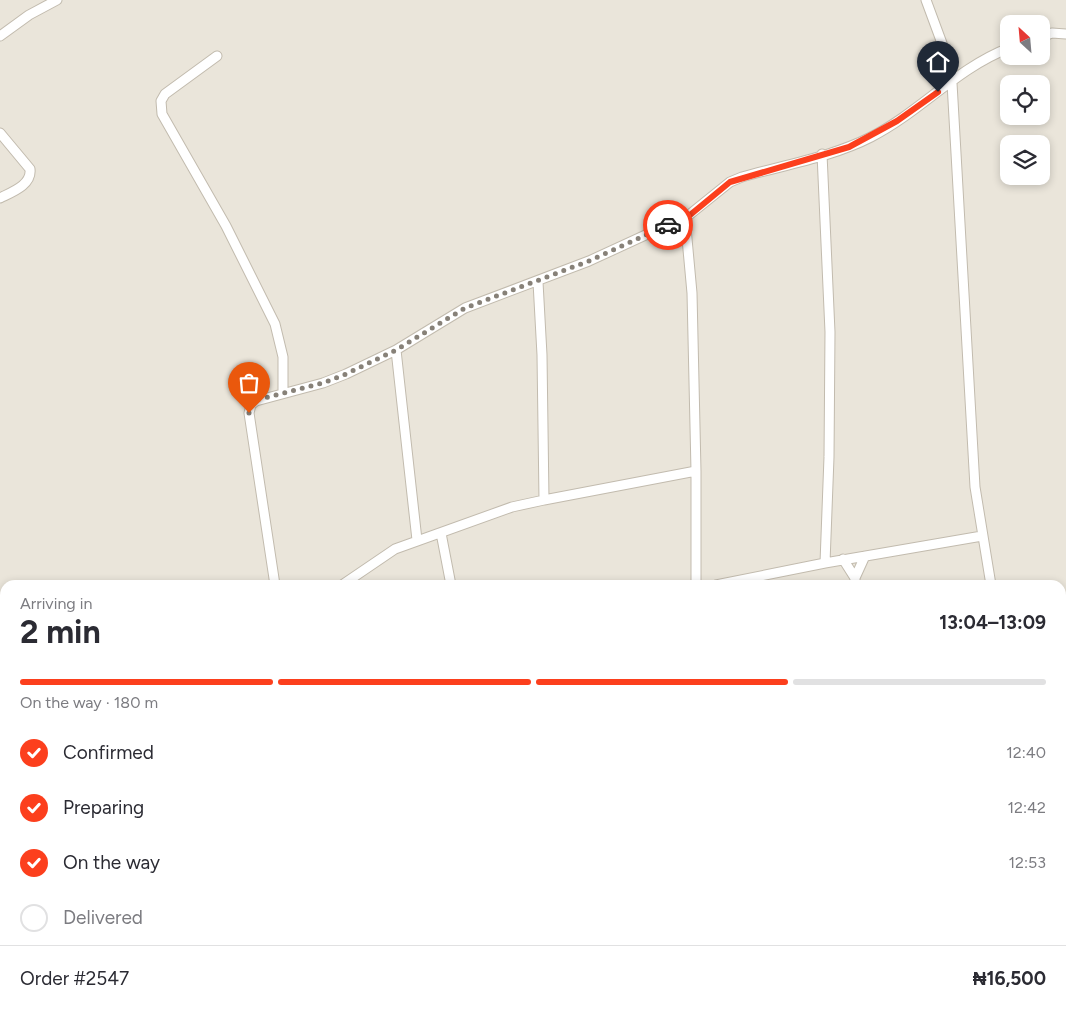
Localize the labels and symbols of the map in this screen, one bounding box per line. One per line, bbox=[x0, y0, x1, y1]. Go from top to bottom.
north arrow bbox=[1000, 15, 1050, 65]
pin bbox=[917, 41, 959, 92]
courier bbox=[643, 200, 693, 250]
pin bbox=[228, 362, 270, 413]

